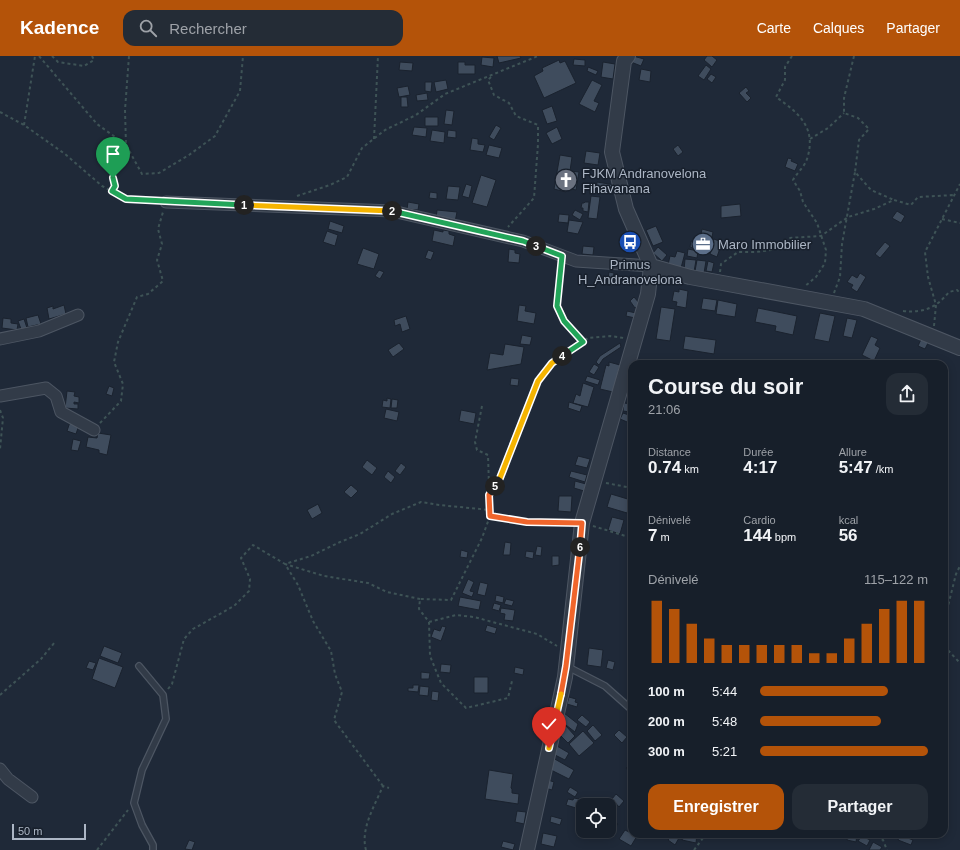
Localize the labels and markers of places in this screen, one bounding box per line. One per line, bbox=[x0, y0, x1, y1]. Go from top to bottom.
pin bbox=[96, 137, 130, 178]
place label: FJKM Andranovelona Fihavanana bbox=[582, 166, 707, 196]
church icon: FJKM Andranovelona Fihavanana bbox=[553, 167, 579, 193]
pin: 1 bbox=[234, 195, 254, 215]
pin: 2 bbox=[382, 201, 402, 221]
bus stop icon: Primus H_Andranovelona bbox=[617, 229, 643, 255]
office icon: Maro Immobilier bbox=[690, 231, 716, 257]
pin: 3 bbox=[526, 236, 546, 256]
place label: Maro Immobilier bbox=[718, 237, 812, 252]
place label: Primus H_Andranovelona bbox=[578, 257, 683, 287]
pin: 4 bbox=[552, 346, 572, 366]
pin: 5 bbox=[485, 476, 505, 496]
pin: 6 bbox=[570, 537, 590, 557]
pin bbox=[532, 707, 566, 748]

